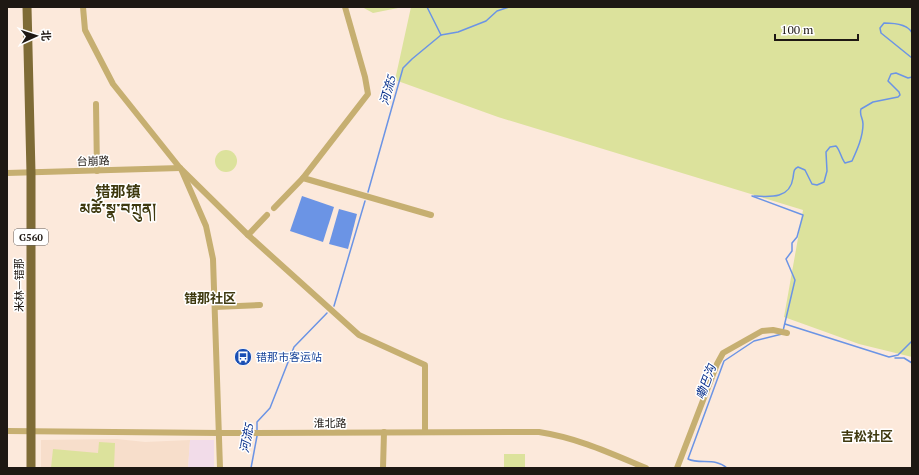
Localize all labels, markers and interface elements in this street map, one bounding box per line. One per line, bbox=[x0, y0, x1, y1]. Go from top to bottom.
north arrow bbox=[16, 16, 56, 56]
scale bar bbox=[775, 16, 858, 42]
text: 100 m bbox=[781, 22, 814, 37]
text: 北 bbox=[39, 30, 53, 41]
water label: 河流5 bbox=[376, 73, 399, 106]
street label: 台崩路 bbox=[76, 153, 110, 169]
district label: 错那镇 མཚོ་སྣ་བཀྲུན། bbox=[80, 181, 156, 222]
road number: G560 bbox=[14, 229, 48, 245]
street label: 米林—错那 bbox=[12, 258, 26, 312]
district label: 错那社区 bbox=[184, 289, 236, 307]
bus stop icon: 错那市客运站 bbox=[233, 347, 253, 367]
place label: 错那市客运站 bbox=[256, 350, 322, 364]
water label: 嘞巴沟 bbox=[692, 360, 719, 401]
street label: 淮北路 bbox=[314, 416, 347, 430]
water label: 河流5 bbox=[236, 421, 257, 454]
district label: 吉松社区 bbox=[841, 427, 893, 445]

